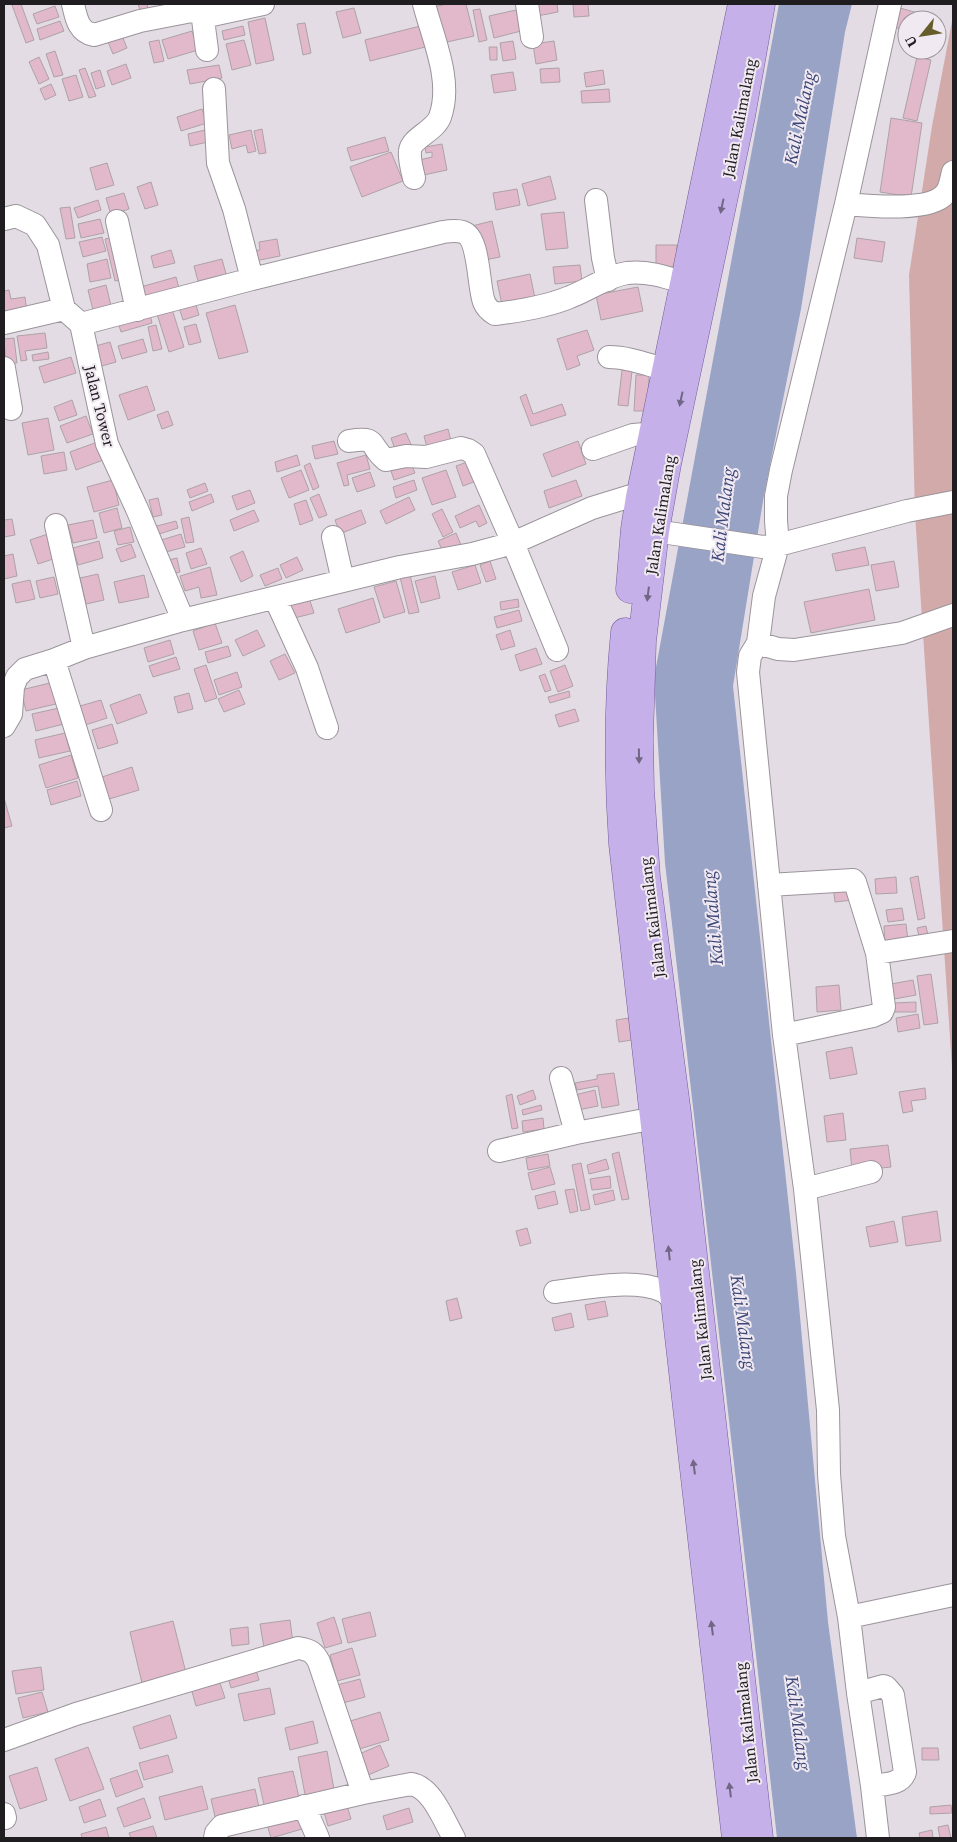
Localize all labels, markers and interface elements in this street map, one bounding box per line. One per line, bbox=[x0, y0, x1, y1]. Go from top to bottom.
north arrow bbox=[897, 10, 947, 60]
text: U bbox=[900, 32, 922, 51]
street label: Jalan Kalimalang bbox=[716, 56, 761, 181]
water label: Kali Malang bbox=[777, 68, 822, 168]
one-way arrow bbox=[717, 199, 725, 215]
street label: Jalan Tower bbox=[79, 362, 121, 449]
one-way arrow bbox=[676, 392, 684, 408]
street label: Jalan Kalimalang bbox=[639, 453, 680, 578]
water label: Kali Malang bbox=[704, 465, 741, 565]
one-way arrow bbox=[644, 586, 652, 602]
one-way arrow bbox=[635, 748, 643, 764]
street label: Jalan Kalimalang bbox=[634, 857, 670, 980]
water label: Kali Malang bbox=[696, 868, 729, 967]
one-way arrow bbox=[665, 1245, 673, 1261]
street label: Jalan Kalimalang bbox=[683, 1259, 717, 1382]
water label: Kali Malang bbox=[724, 1272, 763, 1372]
one-way arrow bbox=[690, 1459, 698, 1475]
one-way arrow bbox=[708, 1620, 716, 1636]
street label: Jalan Kalimalang bbox=[729, 1662, 763, 1785]
water label: Kali Malang bbox=[779, 1673, 818, 1773]
one-way arrow bbox=[726, 1782, 734, 1798]

